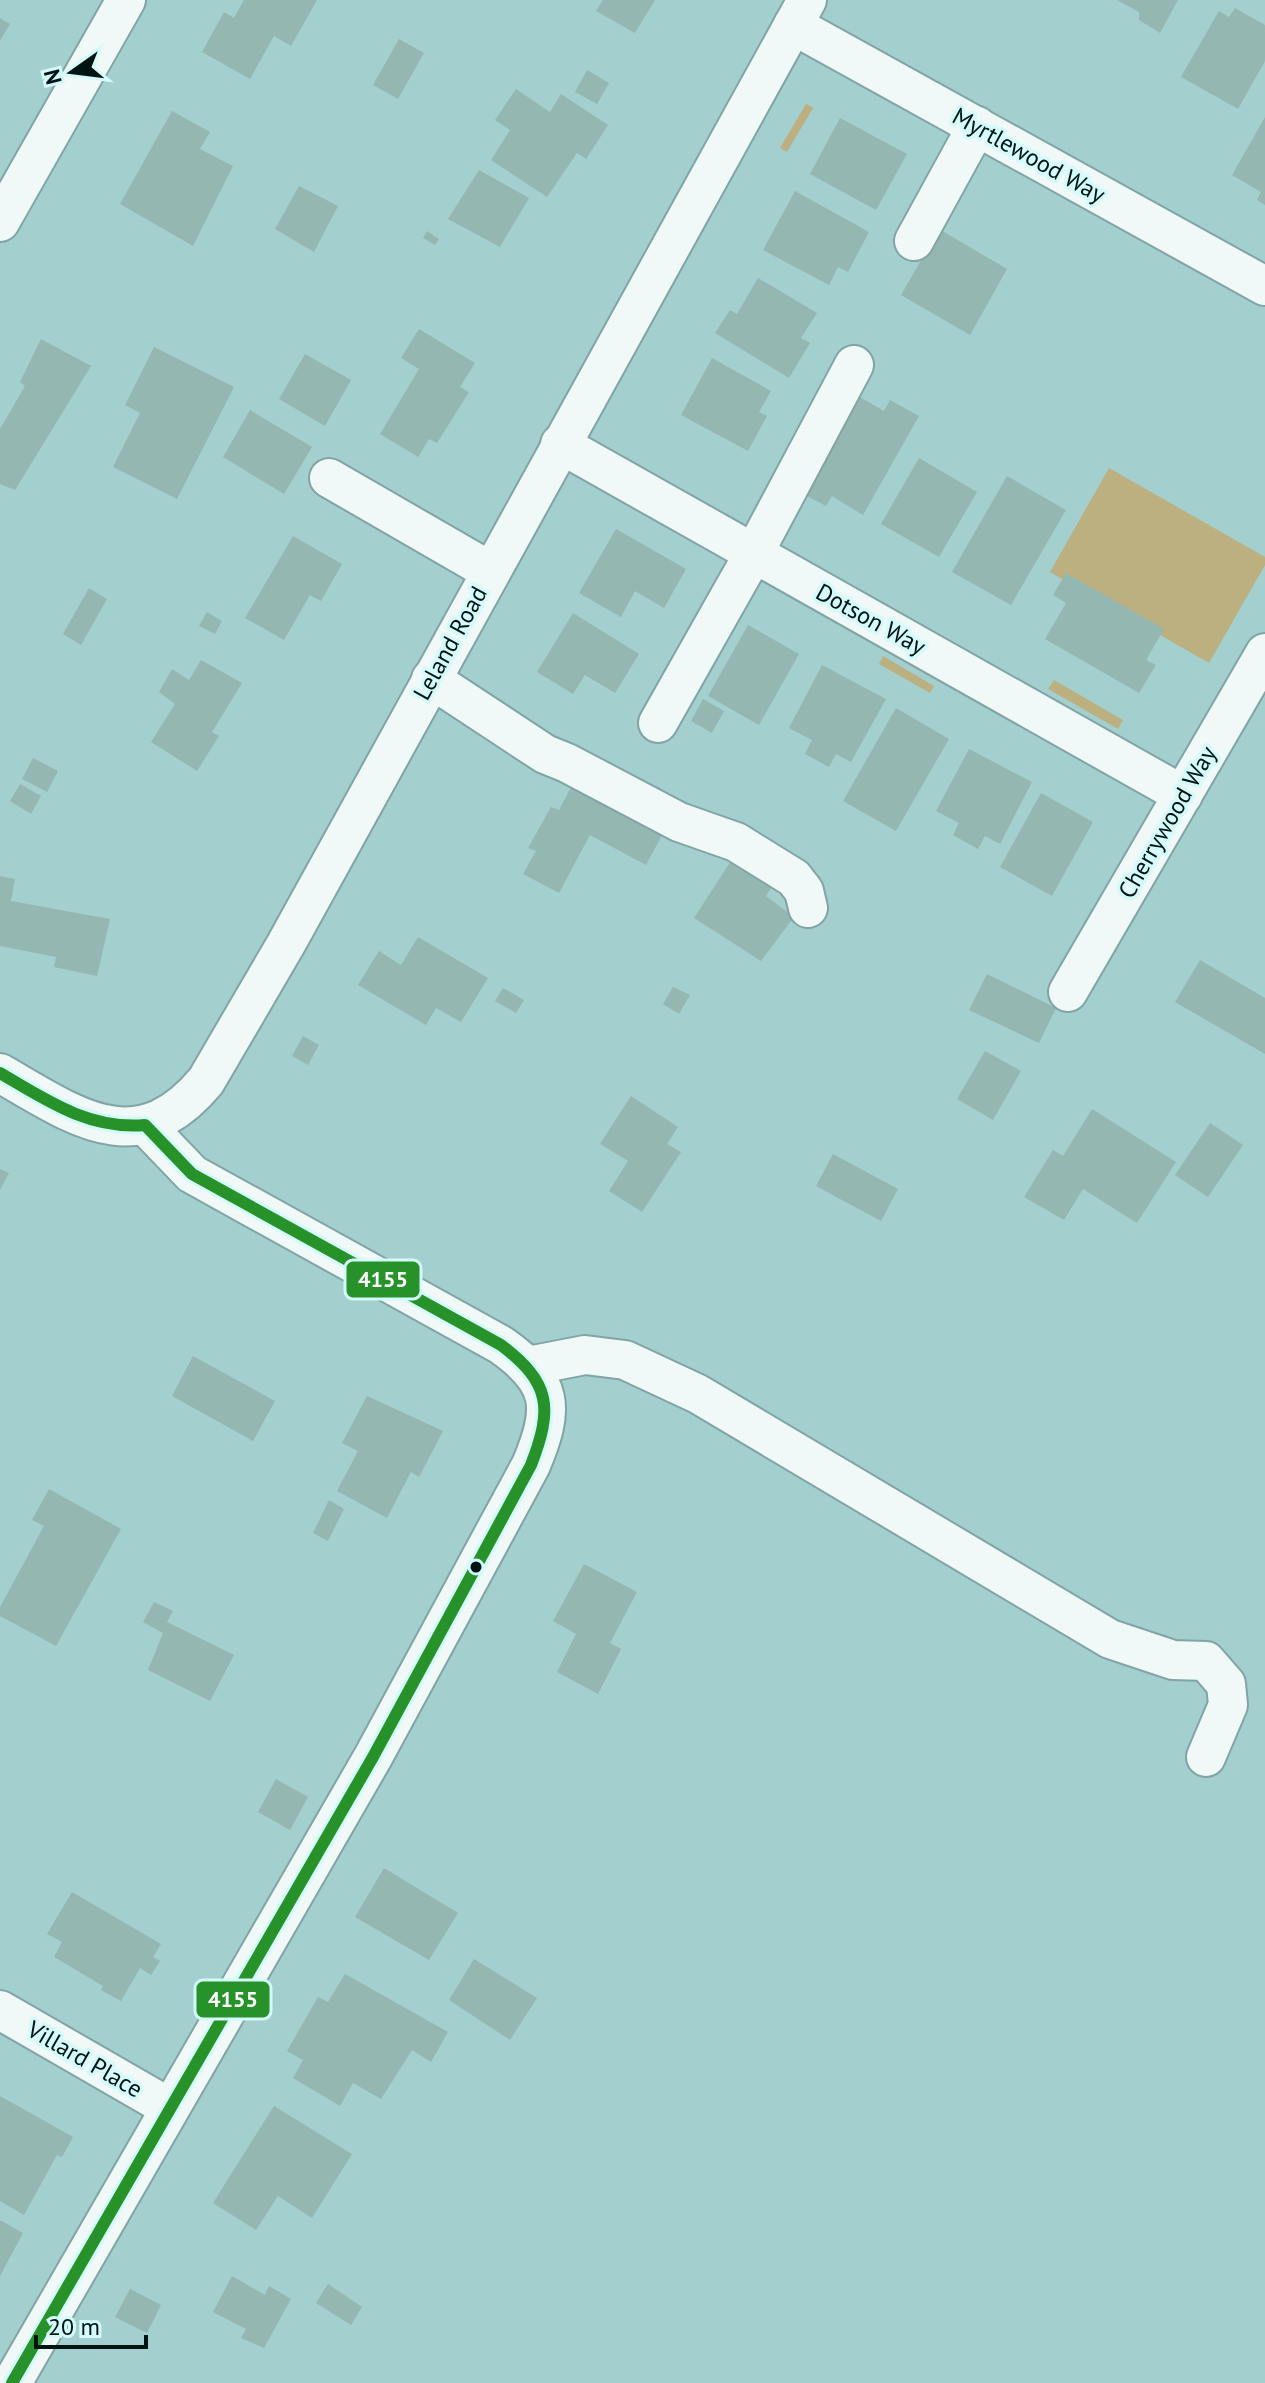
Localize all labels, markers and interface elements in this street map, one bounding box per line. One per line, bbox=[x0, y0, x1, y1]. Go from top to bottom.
north arrow bbox=[32, 32, 112, 112]
text: N bbox=[37, 66, 68, 87]
street label: Myrtlewood Way bbox=[947, 100, 1111, 210]
street label: Dotson Way bbox=[811, 576, 931, 662]
street label: Leland Road bbox=[406, 581, 494, 705]
street label: Cherrywood Way bbox=[1111, 740, 1223, 904]
line badge: 4155 bbox=[345, 1260, 421, 1299]
text: 4155 bbox=[358, 1265, 408, 1293]
unlabelled marker bbox=[468, 1559, 484, 1575]
line badge: 4155 bbox=[195, 1980, 271, 2019]
text: 4155 bbox=[208, 1985, 258, 2013]
street label: Villard Place bbox=[21, 2013, 148, 2104]
scale bar bbox=[36, 2299, 146, 2349]
text: 20 m bbox=[48, 2311, 100, 2342]

